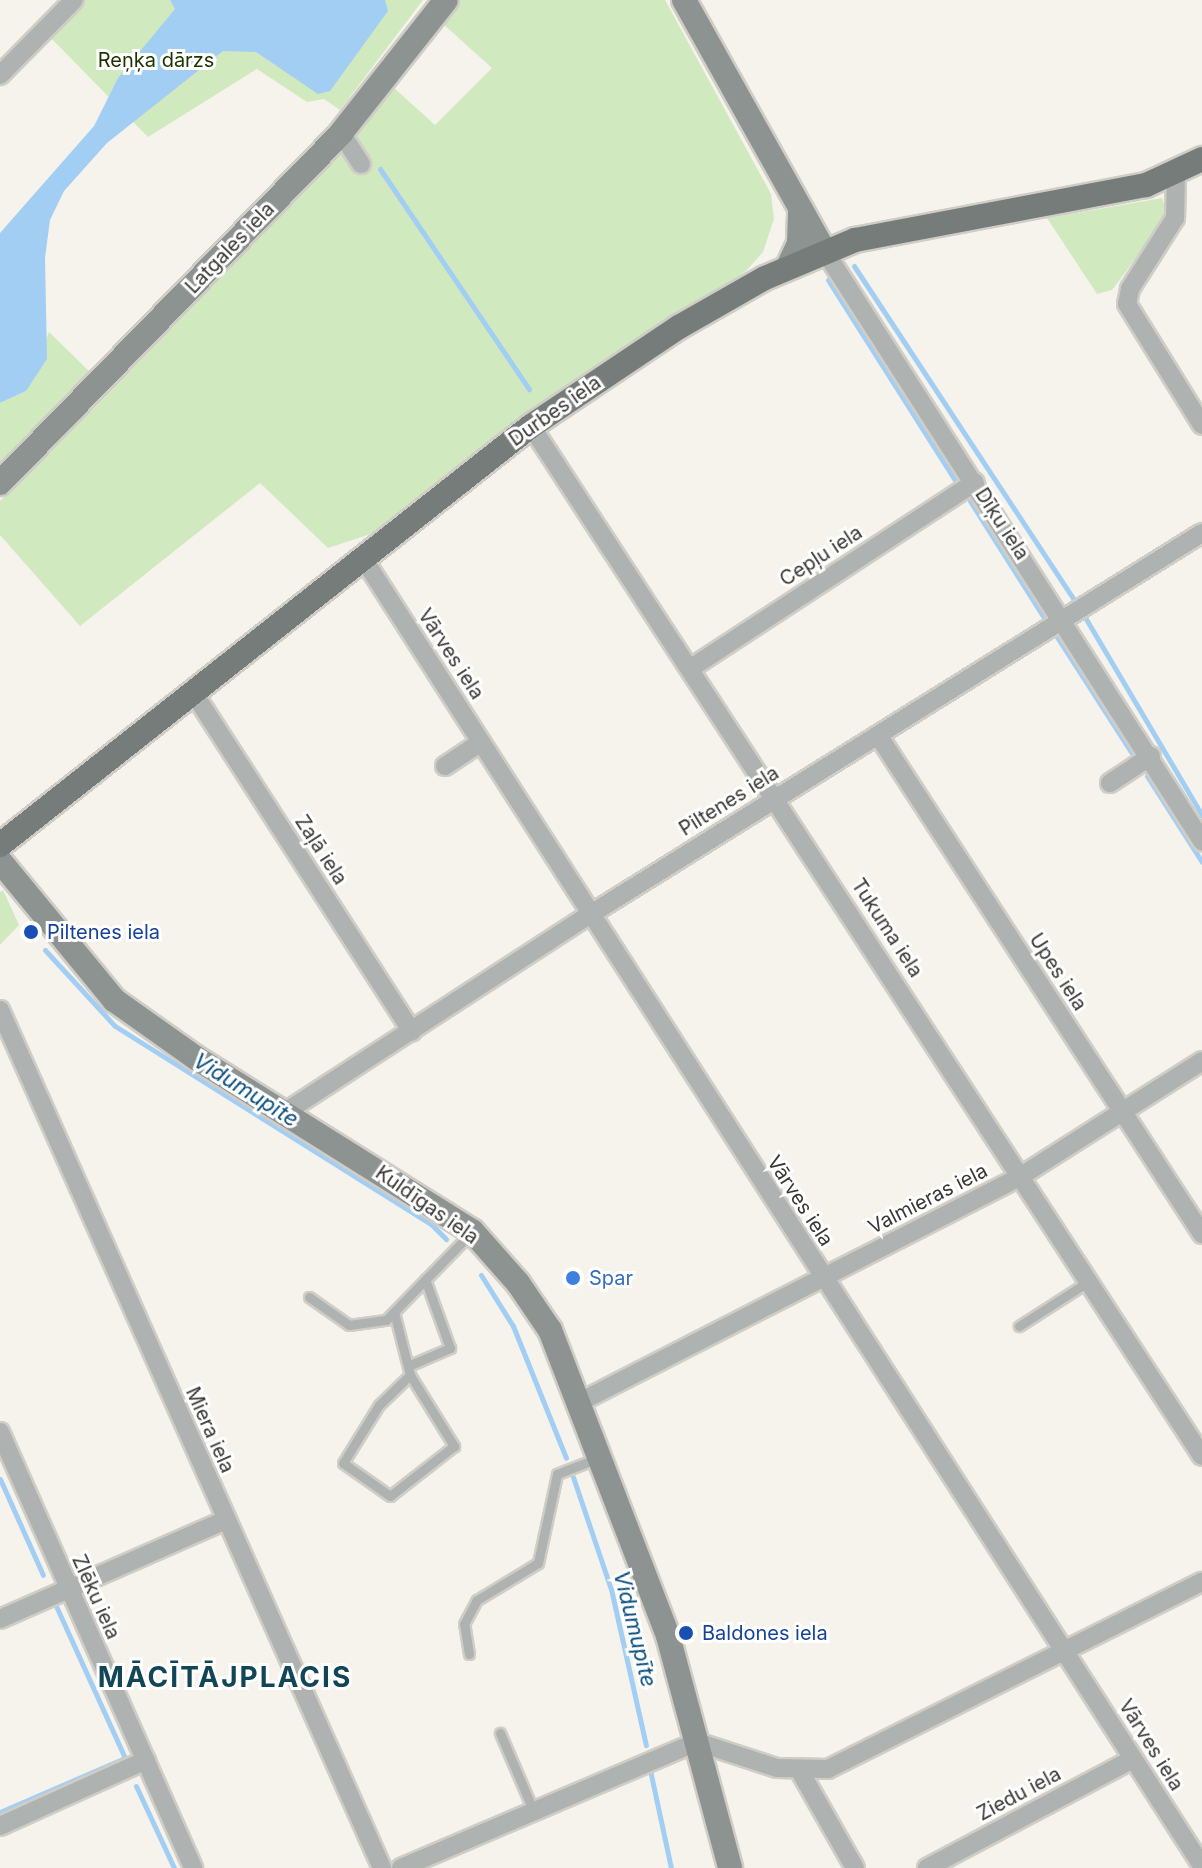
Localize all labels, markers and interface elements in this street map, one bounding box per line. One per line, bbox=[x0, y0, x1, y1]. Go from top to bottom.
park label: Reņķa dārzs bbox=[98, 48, 214, 72]
street label: Latgales iela bbox=[181, 197, 279, 299]
street label: Durbes iela bbox=[504, 371, 606, 451]
street label: Dīķu iela bbox=[970, 483, 1034, 565]
street label: Cepļu iela bbox=[775, 521, 867, 591]
street label: Vārves iela bbox=[413, 604, 489, 704]
street label: Piltenes iela bbox=[675, 761, 783, 841]
street label: Zaļā iela bbox=[290, 811, 352, 889]
street label: Tukuma iela bbox=[846, 874, 928, 982]
place label: Piltenes iela bbox=[47, 920, 160, 944]
marker: Piltenes iela bbox=[22, 923, 40, 941]
street label: Upes iela bbox=[1024, 929, 1092, 1015]
water label: Vidumupīte bbox=[189, 1047, 303, 1133]
street label: Vārves iela bbox=[762, 1151, 838, 1251]
street label: Valmieras iela bbox=[864, 1159, 992, 1239]
street label: Kuldīgas iela bbox=[371, 1161, 483, 1249]
place label: Spar bbox=[589, 1266, 633, 1290]
marker: Spar bbox=[564, 1269, 582, 1287]
street label: Miera iela bbox=[180, 1383, 240, 1477]
street label: Zlēku iela bbox=[67, 1551, 125, 1643]
water label: Vidumupīte bbox=[608, 1568, 662, 1690]
place label: Baldones iela bbox=[702, 1621, 828, 1645]
marker: Baldones iela bbox=[677, 1624, 695, 1642]
district label: MĀCĪTĀJPLACIS bbox=[98, 1660, 352, 1694]
street label: Vārves iela bbox=[1113, 1695, 1189, 1795]
street label: Ziedu iela bbox=[973, 1762, 1065, 1826]

